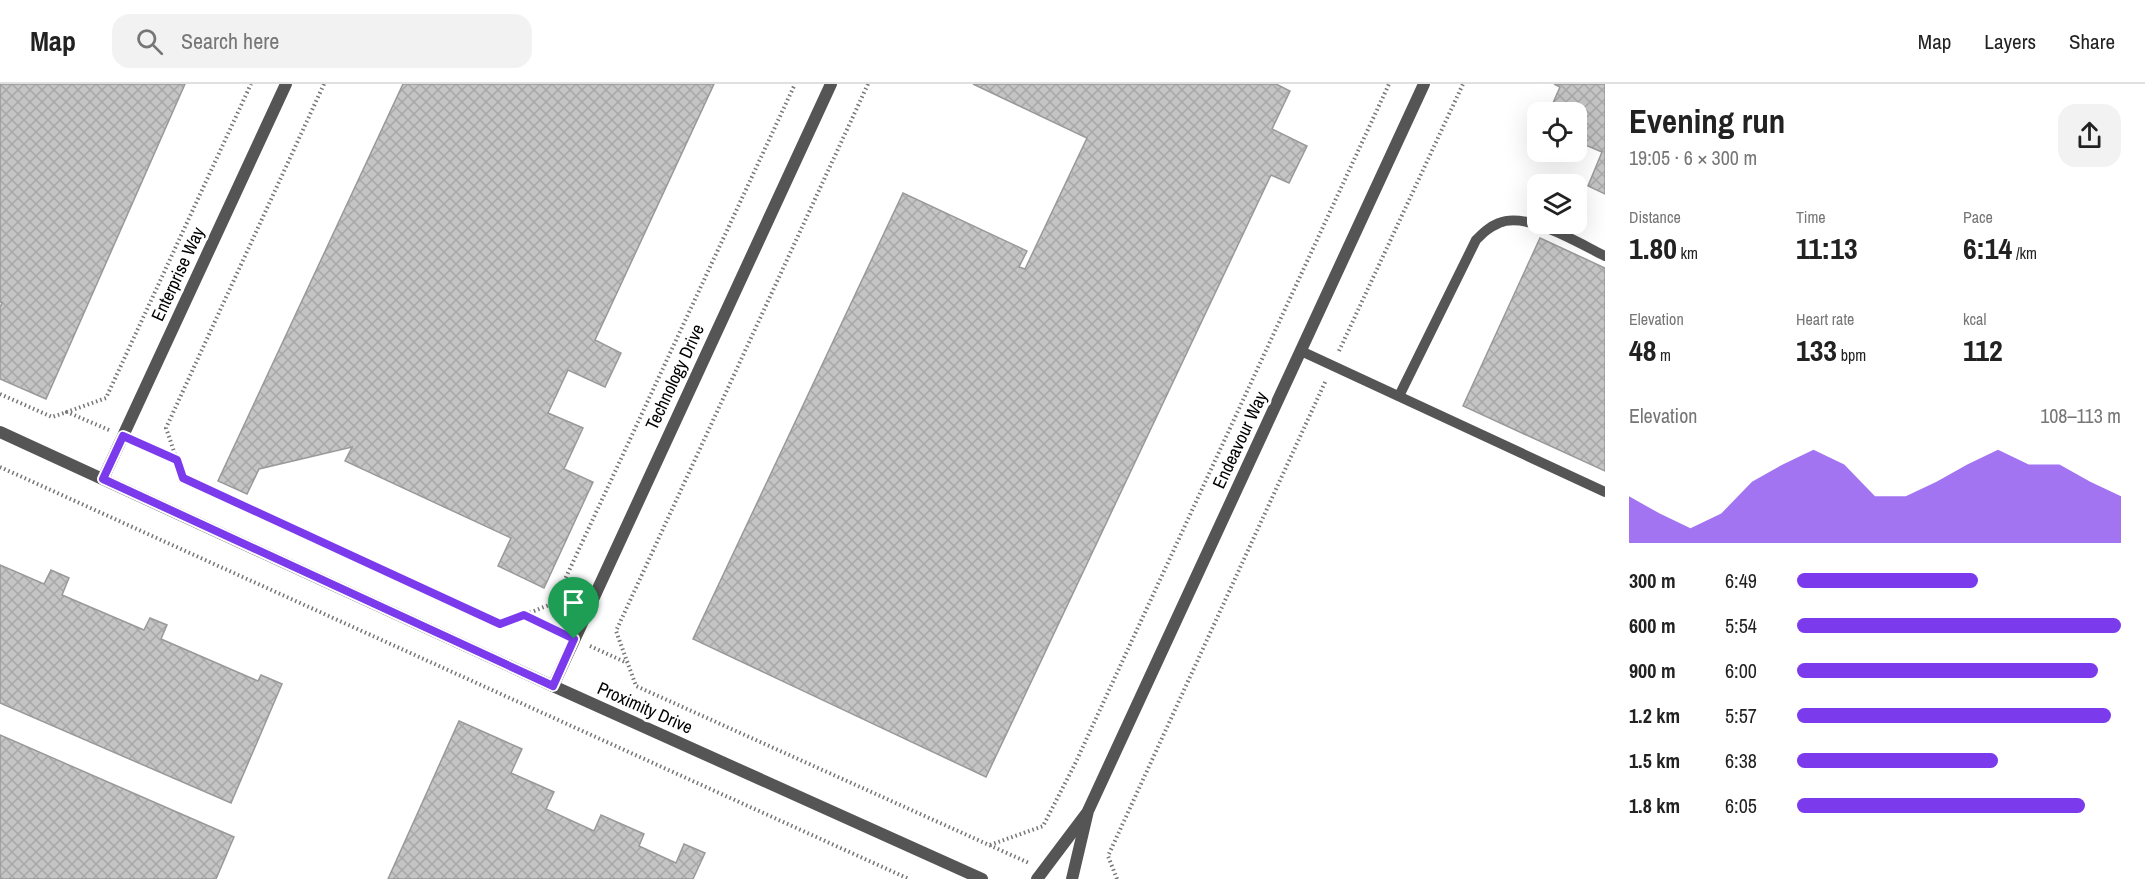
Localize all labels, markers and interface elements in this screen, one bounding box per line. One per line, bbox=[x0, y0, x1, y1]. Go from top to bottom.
search box bbox=[112, 14, 532, 68]
text: Map bbox=[30, 22, 76, 60]
icon: search bbox=[133, 25, 166, 58]
text: Search here bbox=[181, 26, 279, 56]
text: Map bbox=[1918, 27, 1951, 56]
text: Layers bbox=[1984, 27, 2036, 56]
text: Share bbox=[2069, 27, 2115, 56]
text: Evening run bbox=[1629, 99, 1785, 143]
map controls bbox=[1527, 102, 1587, 234]
button: locate bbox=[1527, 102, 1587, 162]
button: share bbox=[2058, 104, 2121, 167]
text: 19:05 · 6 × 300 m bbox=[1629, 144, 1757, 171]
button: layers bbox=[1527, 174, 1587, 234]
text: Distance bbox=[1629, 206, 1681, 228]
text: Time bbox=[1796, 206, 1826, 228]
text: Pace bbox=[1963, 206, 1993, 228]
street label: Enterprise Way bbox=[145, 222, 211, 325]
text: 1.80 bbox=[1629, 228, 1677, 268]
text: 11:13 bbox=[1796, 228, 1858, 268]
text: 6:14 bbox=[1963, 228, 2012, 268]
text: km bbox=[1677, 242, 1698, 264]
text: /km bbox=[2012, 242, 2037, 264]
text: Elevation bbox=[1629, 308, 1684, 330]
text: Heart rate bbox=[1796, 308, 1854, 330]
text: kcal bbox=[1963, 308, 1986, 330]
street label: Technology Drive bbox=[639, 320, 710, 434]
text: 48 bbox=[1629, 330, 1656, 370]
text: 133 bbox=[1796, 330, 1837, 370]
text: 112 bbox=[1963, 330, 2003, 370]
text: m bbox=[1656, 344, 1671, 366]
text: bpm bbox=[1837, 344, 1866, 366]
street label: Endeavour Way bbox=[1206, 387, 1273, 492]
text: Elevation bbox=[1629, 402, 1697, 429]
text: 108–113 m bbox=[2040, 402, 2121, 429]
text: 300 m bbox=[1629, 567, 1676, 594]
text: 6:49 bbox=[1725, 567, 1757, 594]
pin bbox=[548, 577, 599, 639]
icon: arrive bbox=[557, 586, 590, 619]
text: 600 m bbox=[1629, 612, 1676, 639]
text: 5:54 bbox=[1725, 612, 1757, 639]
text: 900 m bbox=[1629, 657, 1676, 684]
text: 6:00 bbox=[1725, 657, 1757, 684]
street label: Proximity Drive bbox=[594, 675, 697, 740]
text: 1.2 km bbox=[1629, 702, 1680, 729]
text: 5:57 bbox=[1725, 702, 1757, 729]
text: 1.5 km bbox=[1629, 747, 1680, 774]
text: 6:38 bbox=[1725, 747, 1757, 774]
text: 1.8 km bbox=[1629, 792, 1680, 819]
text: 6:05 bbox=[1725, 792, 1757, 819]

